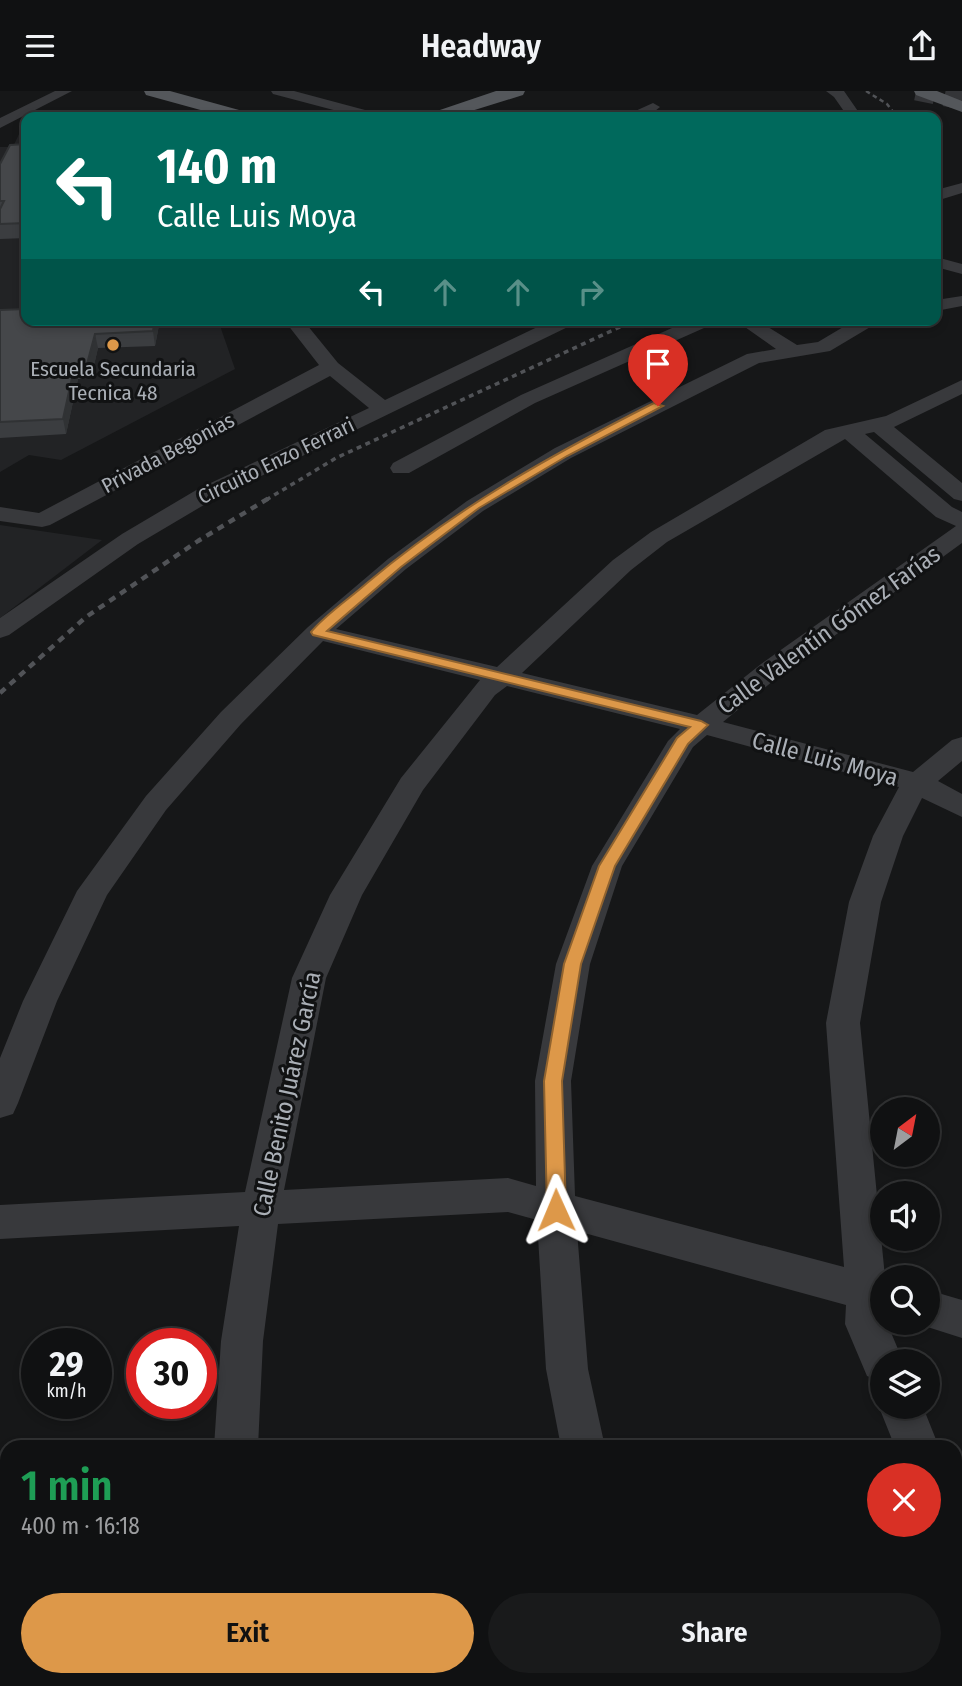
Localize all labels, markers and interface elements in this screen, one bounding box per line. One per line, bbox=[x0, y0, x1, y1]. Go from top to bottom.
icon: menu bbox=[21, 27, 59, 65]
text: Headway bbox=[421, 27, 541, 65]
icon: share bbox=[903, 27, 941, 65]
text: 140 m bbox=[157, 137, 277, 196]
icon: left bbox=[42, 140, 133, 231]
text: Calle Luis Moya bbox=[157, 197, 357, 235]
icon: left bbox=[353, 273, 391, 311]
icon: ahead bbox=[426, 273, 464, 311]
icon: ahead bbox=[499, 273, 537, 311]
icon: right bbox=[572, 273, 610, 311]
pin bbox=[628, 334, 688, 406]
marker: Escuela Secundaria Tecnica 48 bbox=[105, 337, 121, 353]
icon: arrive bbox=[639, 345, 677, 383]
place label: Escuela Secundaria Tecnica 48 bbox=[30, 356, 196, 406]
street label: Privada Begonias bbox=[97, 407, 239, 499]
street label: Circuito Enzo Ferrari bbox=[193, 412, 359, 510]
street label: Calle Valentín Gómez Farías bbox=[712, 540, 946, 720]
street label: Calle Luis Moya bbox=[749, 726, 901, 792]
street label: Calle Benito Juárez García bbox=[247, 969, 327, 1219]
north arrow bbox=[870, 1097, 940, 1167]
map controls bbox=[870, 1097, 940, 1419]
position arrow bbox=[519, 1173, 593, 1247]
button: sound bbox=[870, 1181, 940, 1251]
button: search bbox=[870, 1265, 940, 1335]
speed limit sign: 30 bbox=[126, 1328, 217, 1419]
text: 29 bbox=[49, 1343, 84, 1385]
button: layers bbox=[870, 1349, 940, 1419]
text: km/h bbox=[46, 1380, 87, 1402]
text: 1 min bbox=[21, 1461, 112, 1511]
button: close bbox=[867, 1463, 941, 1537]
text: 400 m · 16:18 bbox=[21, 1512, 140, 1540]
button: Exit bbox=[21, 1593, 474, 1673]
button: Share bbox=[488, 1593, 941, 1673]

